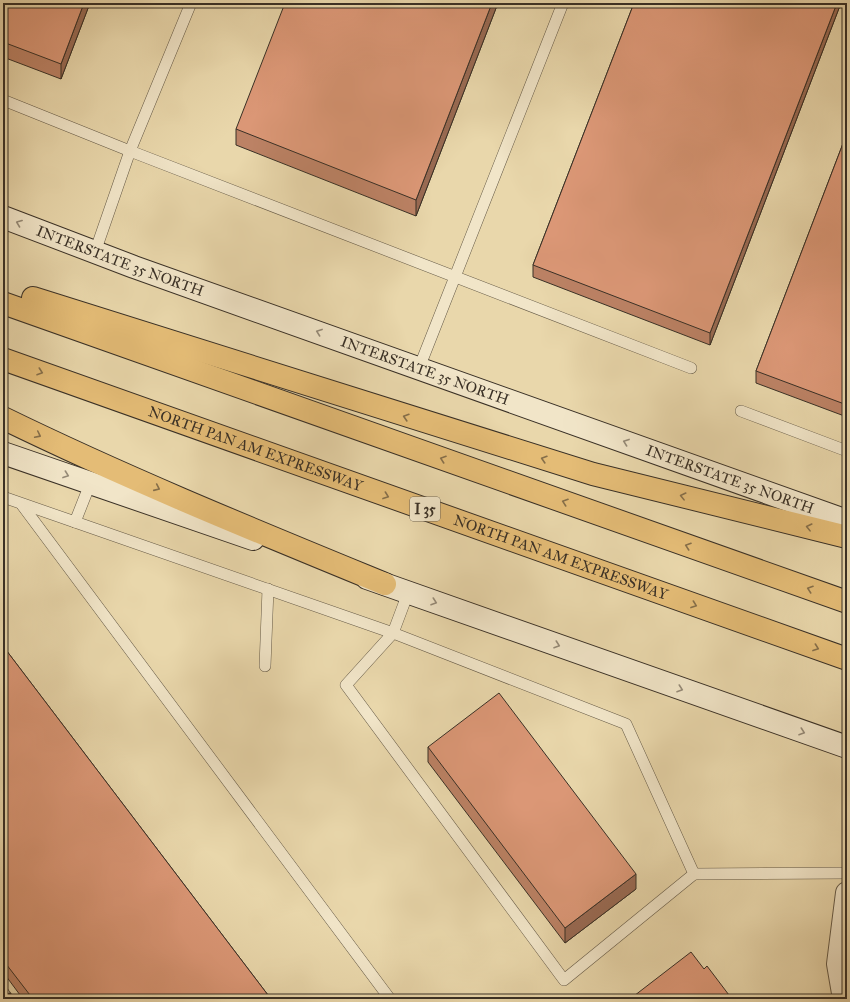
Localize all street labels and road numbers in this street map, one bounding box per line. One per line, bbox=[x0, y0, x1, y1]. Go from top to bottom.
street label: INTERSTATE 35 NORTH bbox=[34, 222, 206, 300]
street label: INTERSTATE 35 NORTH bbox=[338, 332, 511, 409]
street label: NORTH PAN AM EXPRESSWAY bbox=[146, 402, 366, 495]
street label: INTERSTATE 35 NORTH bbox=[644, 441, 817, 518]
road number: I 35 bbox=[410, 497, 440, 521]
street label: NORTH PAN AM EXPRESSWAY bbox=[451, 511, 671, 604]

